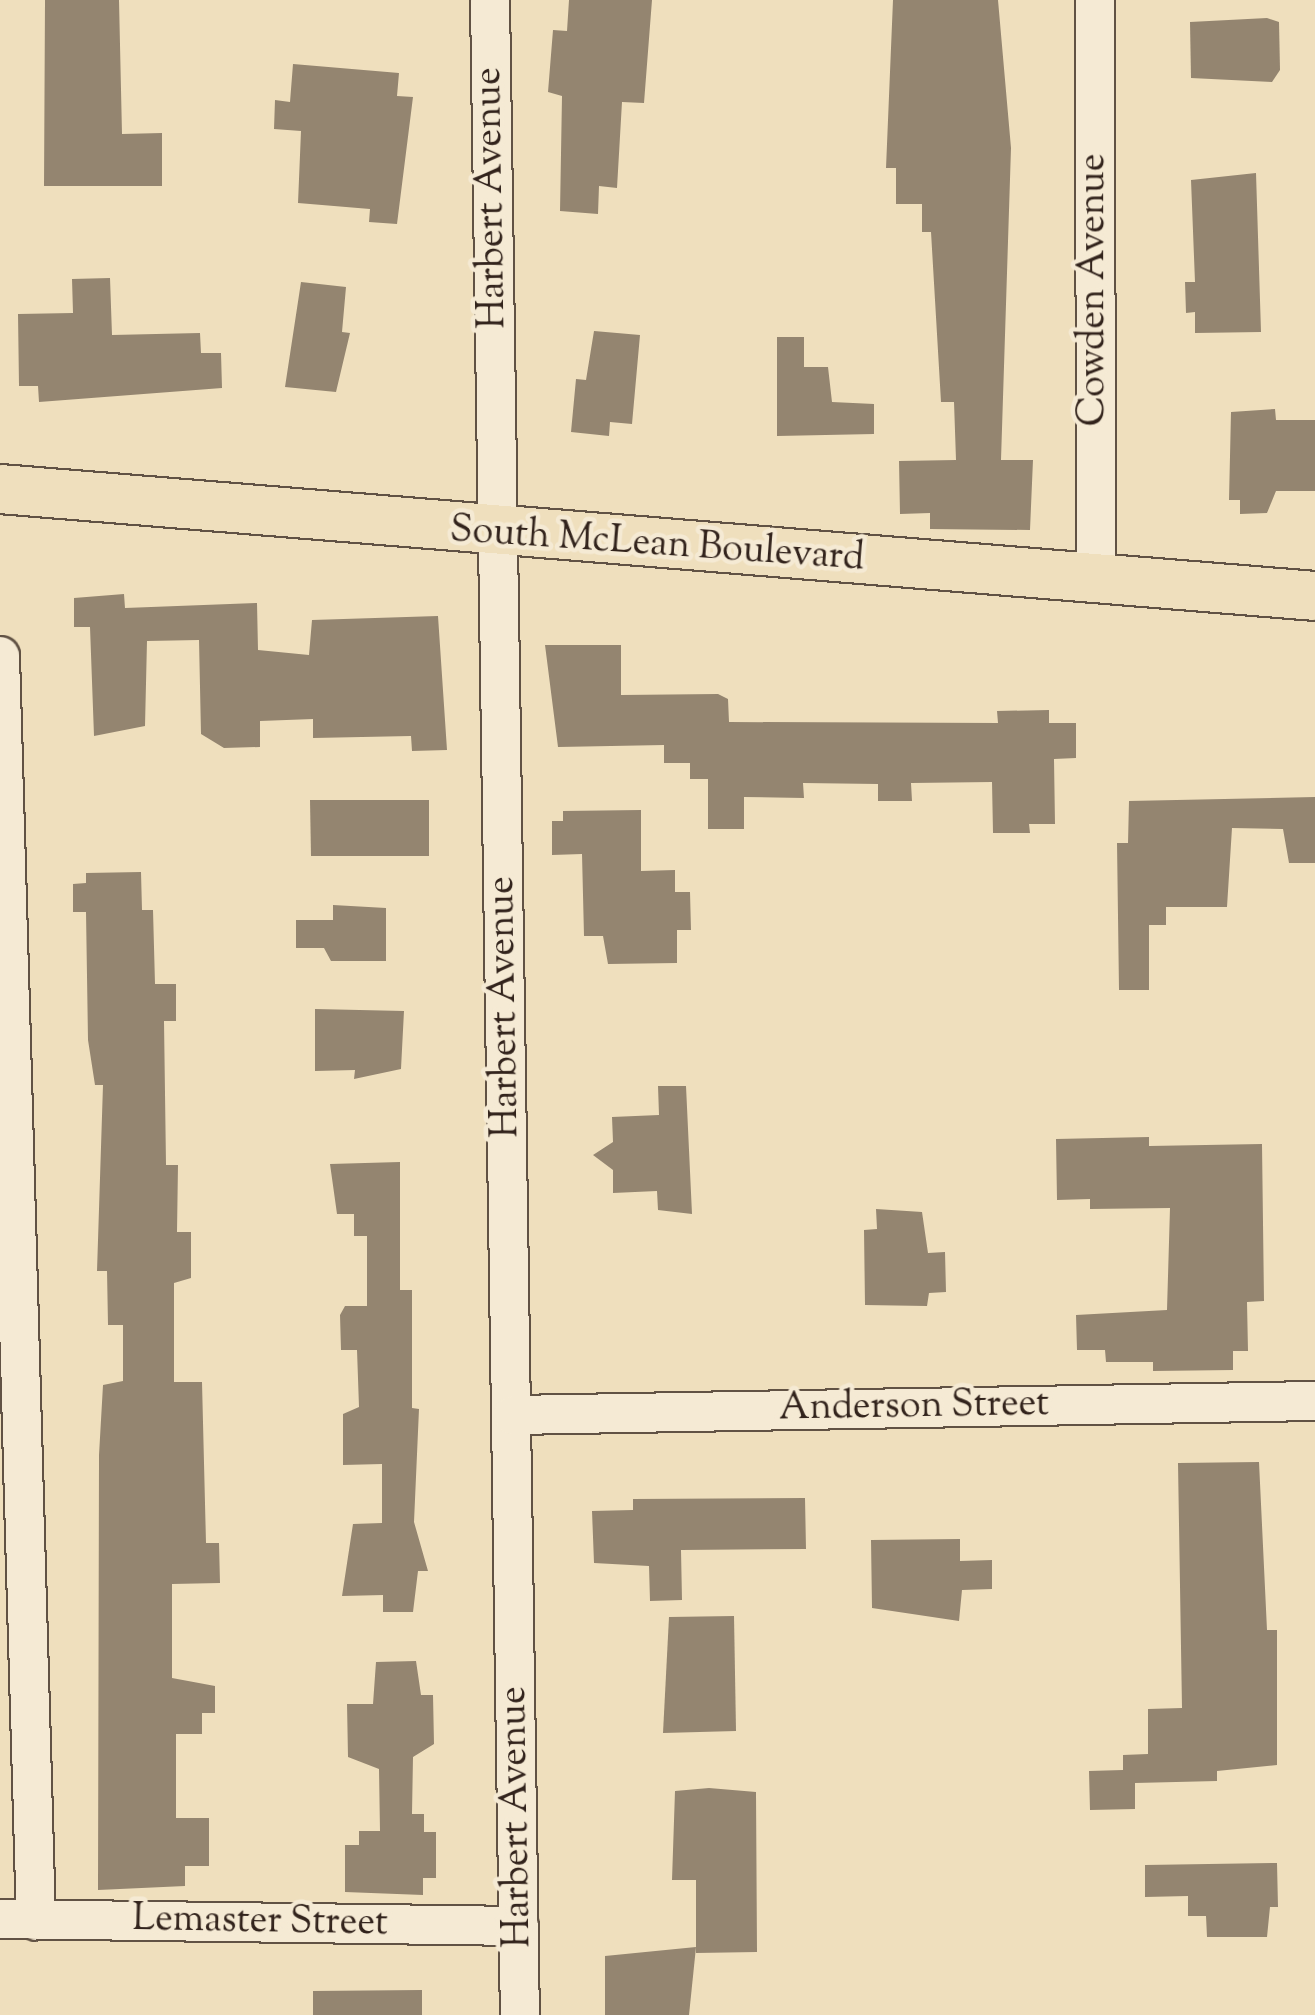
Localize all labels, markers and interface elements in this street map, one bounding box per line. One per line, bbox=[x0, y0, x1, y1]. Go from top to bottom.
street label: Harbert Avenue bbox=[468, 67, 518, 329]
street label: Cowden Avenue bbox=[1072, 154, 1118, 426]
street label: South McLean Boulevard bbox=[448, 509, 866, 583]
street label: Harbert Avenue bbox=[481, 876, 531, 1138]
street label: Anderson Street bbox=[778, 1383, 1050, 1433]
street label: Harbert Avenue bbox=[493, 1686, 543, 1948]
street label: Lemaster Street bbox=[132, 1898, 388, 1948]

